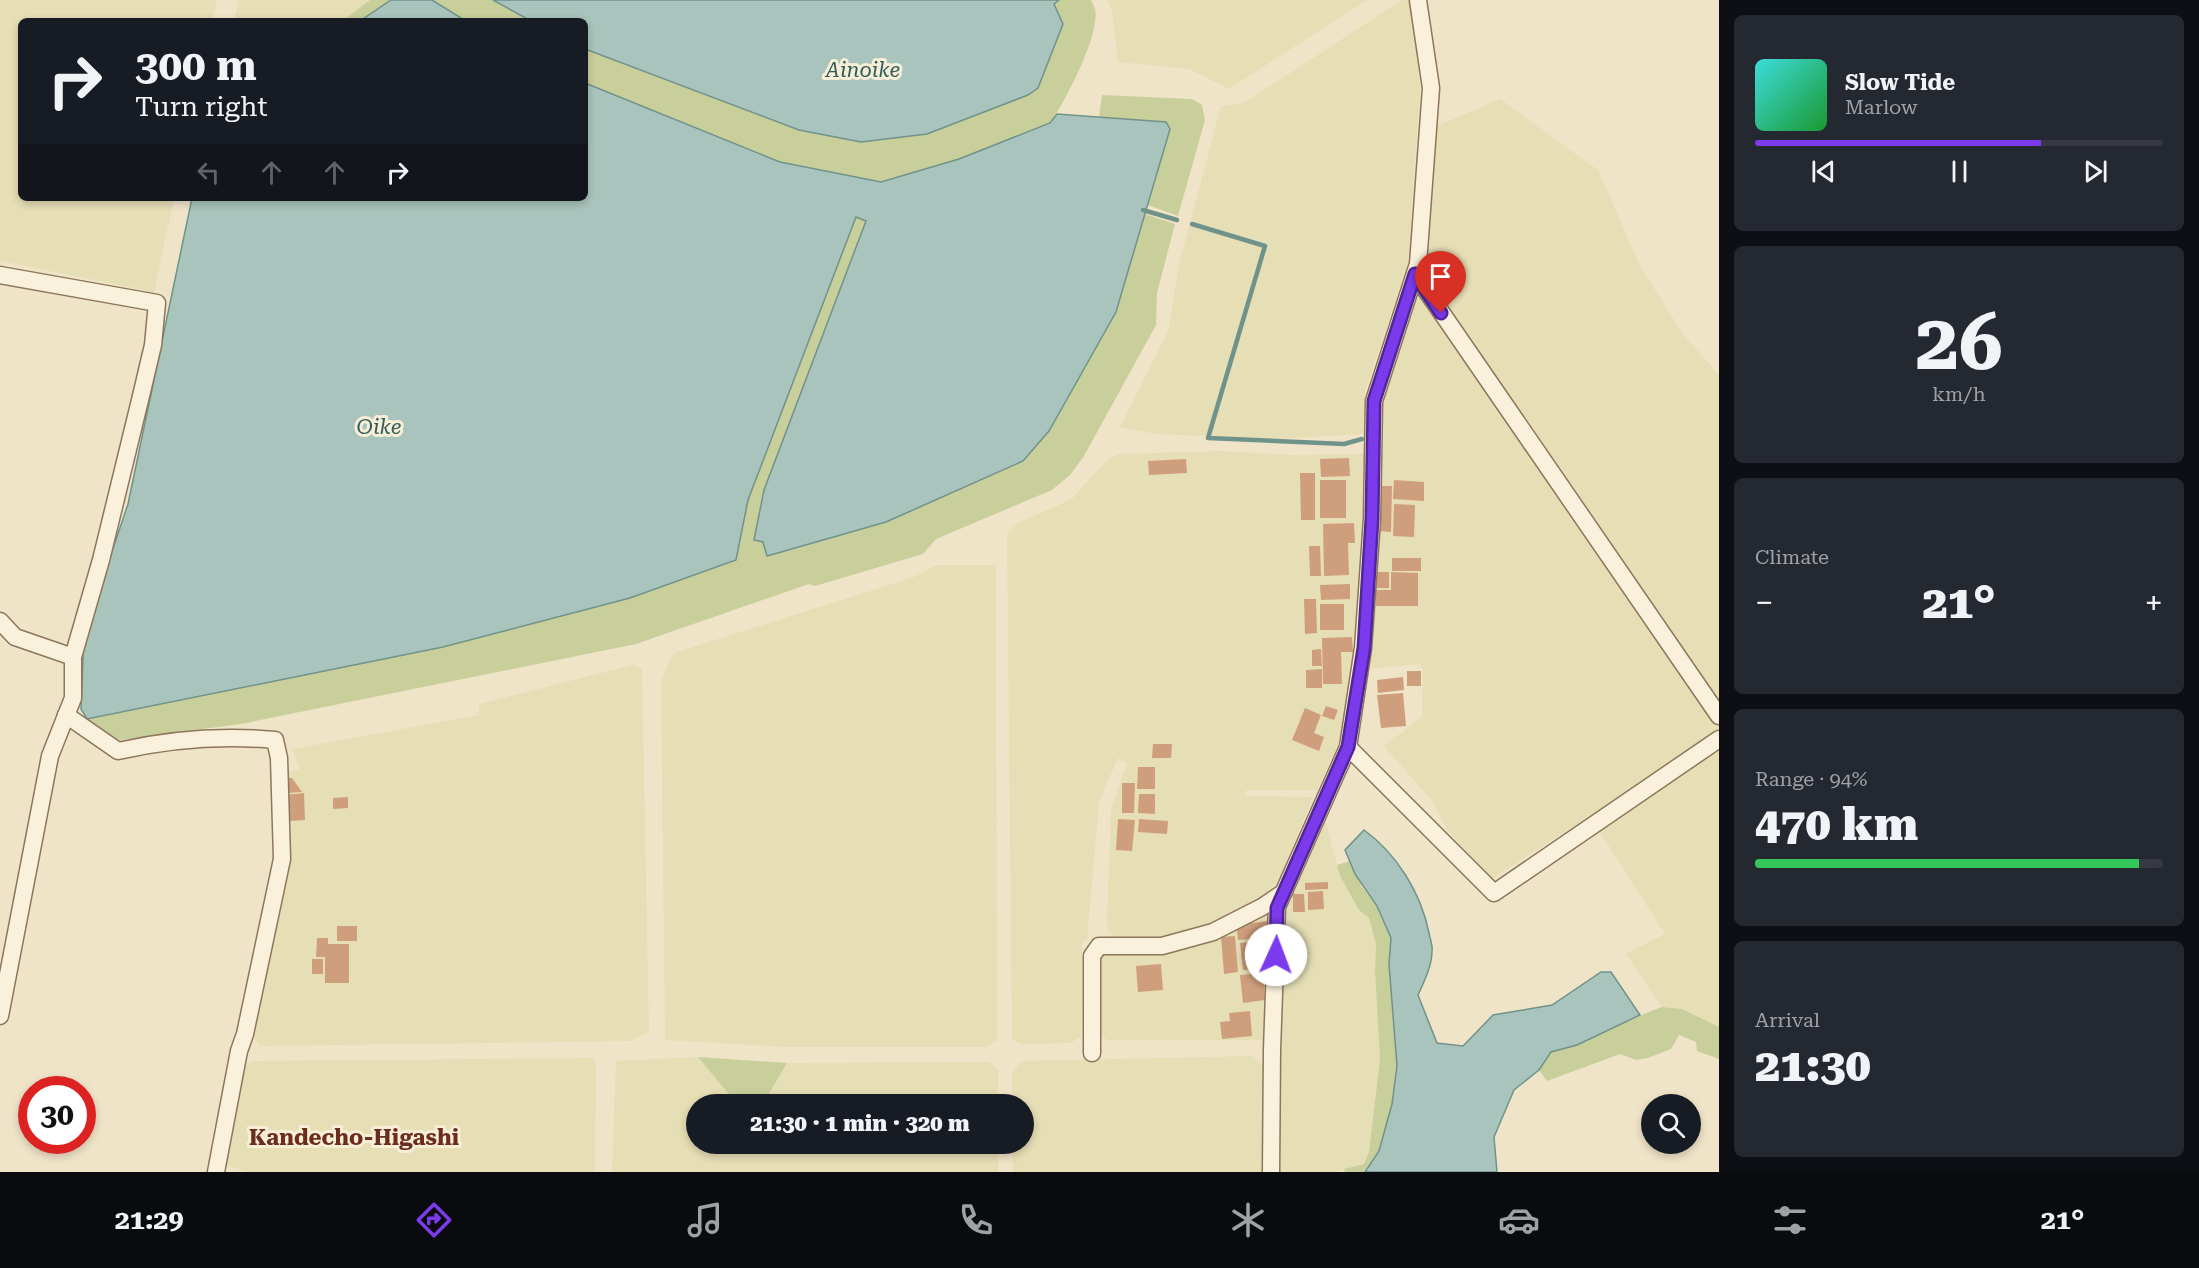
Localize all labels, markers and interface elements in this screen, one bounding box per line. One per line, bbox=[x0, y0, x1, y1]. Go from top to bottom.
text: 300 m bbox=[135, 41, 257, 90]
icon: right bbox=[36, 42, 114, 120]
water label: Ainoike bbox=[824, 58, 900, 82]
text: Slow Tide bbox=[1845, 70, 1955, 95]
text: Turn right bbox=[135, 91, 268, 123]
text: Marlow bbox=[1845, 95, 1918, 119]
icon: previous bbox=[1807, 155, 1840, 188]
icon: pause bbox=[1943, 155, 1976, 188]
icon: next bbox=[2079, 155, 2112, 188]
icon: left bbox=[192, 156, 225, 189]
icon: ahead bbox=[255, 156, 288, 189]
icon: ahead bbox=[318, 156, 351, 189]
icon: right bbox=[381, 156, 414, 189]
pin bbox=[1415, 251, 1466, 313]
icon: arrive bbox=[1424, 260, 1457, 293]
text: 26 bbox=[1915, 297, 2003, 388]
text: km/h bbox=[1932, 382, 1986, 406]
water label: Oike bbox=[357, 415, 401, 439]
text: Climate bbox=[1755, 545, 1829, 569]
text: 21° bbox=[1923, 576, 1996, 629]
text: − bbox=[1755, 583, 1773, 622]
text: + bbox=[2145, 583, 2163, 622]
text: Range · 94% bbox=[1755, 767, 1867, 791]
text: 470 km bbox=[1755, 798, 1918, 851]
position arrow bbox=[1244, 923, 1308, 987]
text: Arrival bbox=[1755, 1008, 1820, 1032]
text: 21:30 bbox=[1755, 1039, 1871, 1092]
speed limit sign: 30 bbox=[18, 1076, 96, 1154]
map controls bbox=[1641, 1094, 1701, 1154]
button: search bbox=[1641, 1094, 1701, 1154]
text: 21:30 · 1 min · 320 m bbox=[750, 1111, 970, 1136]
district label: Kandecho-Higashi bbox=[249, 1125, 459, 1150]
icon: directions bbox=[413, 1199, 455, 1241]
icon: music bbox=[684, 1199, 726, 1241]
icon: phone bbox=[955, 1199, 997, 1241]
icon: climate bbox=[1227, 1199, 1269, 1241]
icon: car bbox=[1498, 1199, 1540, 1241]
icon: filters bbox=[1769, 1199, 1811, 1241]
text: 21:29 bbox=[115, 1204, 184, 1236]
text: 21° bbox=[2041, 1204, 2084, 1236]

